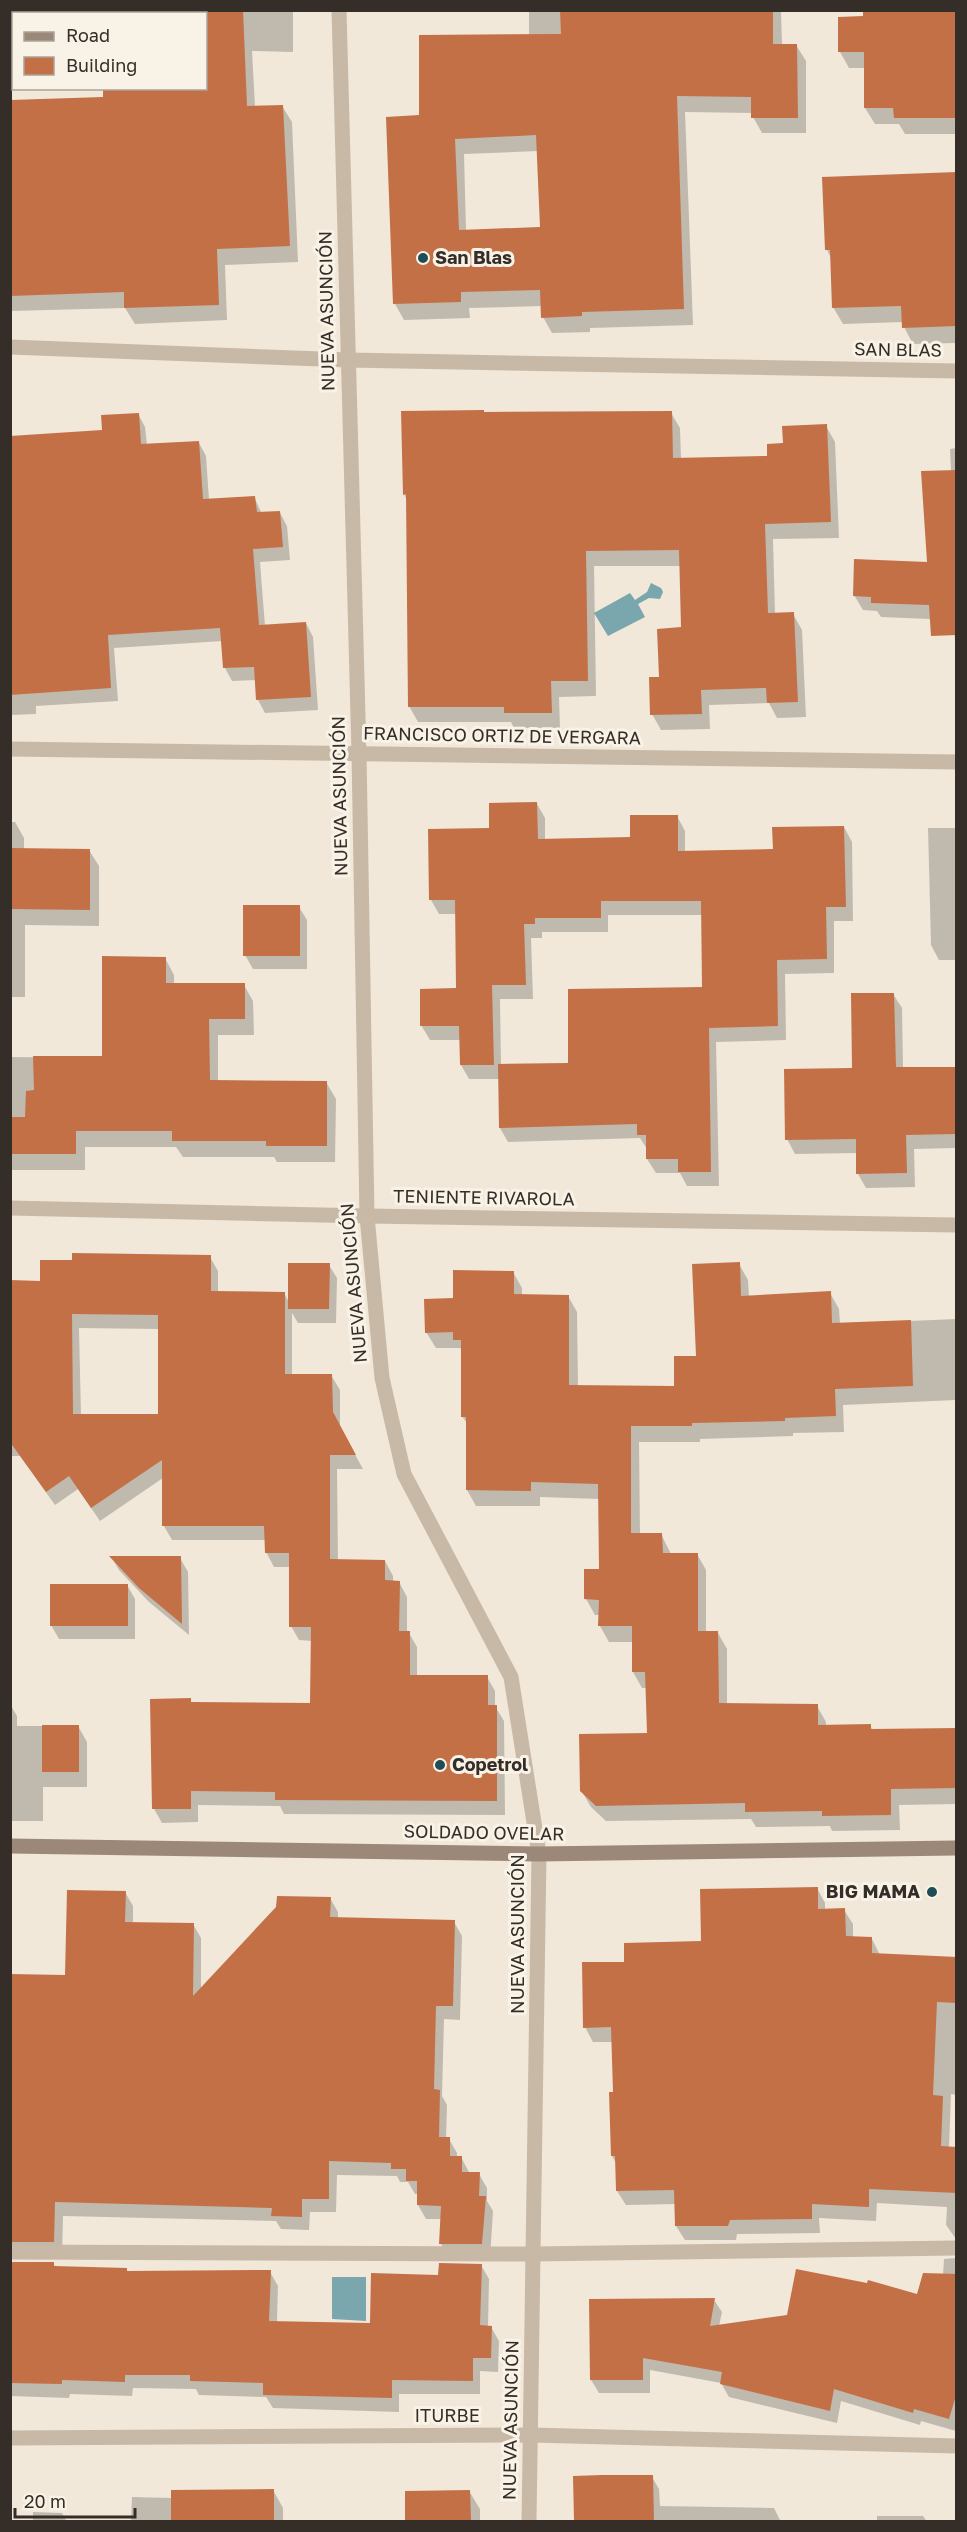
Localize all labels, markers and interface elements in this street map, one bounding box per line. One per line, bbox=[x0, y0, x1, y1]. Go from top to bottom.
legend bbox=[12, 12, 207, 90]
text: Road bbox=[66, 24, 110, 46]
text: Building bbox=[66, 54, 137, 76]
street label: NUEVA ASUNCIÓN bbox=[314, 231, 338, 391]
place label: San Blas bbox=[435, 246, 512, 268]
marker: San Blas bbox=[416, 251, 430, 265]
street label: SAN BLAS bbox=[854, 337, 942, 361]
street label: NUEVA ASUNCIÓN bbox=[327, 716, 351, 876]
street label: FRANCISCO ORTIZ DE VERGARA bbox=[363, 722, 641, 748]
street label: TENIENTE RIVAROLA bbox=[393, 1184, 575, 1210]
street label: NUEVA ASUNCIÓN bbox=[335, 1202, 371, 1364]
place label: Copetrol bbox=[452, 1753, 528, 1775]
marker: Copetrol bbox=[433, 1758, 447, 1772]
street label: SOLDADO OVELAR bbox=[403, 1820, 565, 1844]
street label: NUEVA ASUNCIÓN bbox=[506, 1854, 528, 2014]
place label: BIG MAMA bbox=[826, 1880, 920, 1902]
marker: BIG MAMA bbox=[925, 1885, 939, 1899]
street label: NUEVA ASUNCIÓN bbox=[498, 2340, 522, 2500]
street label: ITURBE bbox=[414, 2404, 480, 2426]
scale bar bbox=[15, 2481, 135, 2519]
text: 20 m bbox=[24, 2490, 66, 2512]

